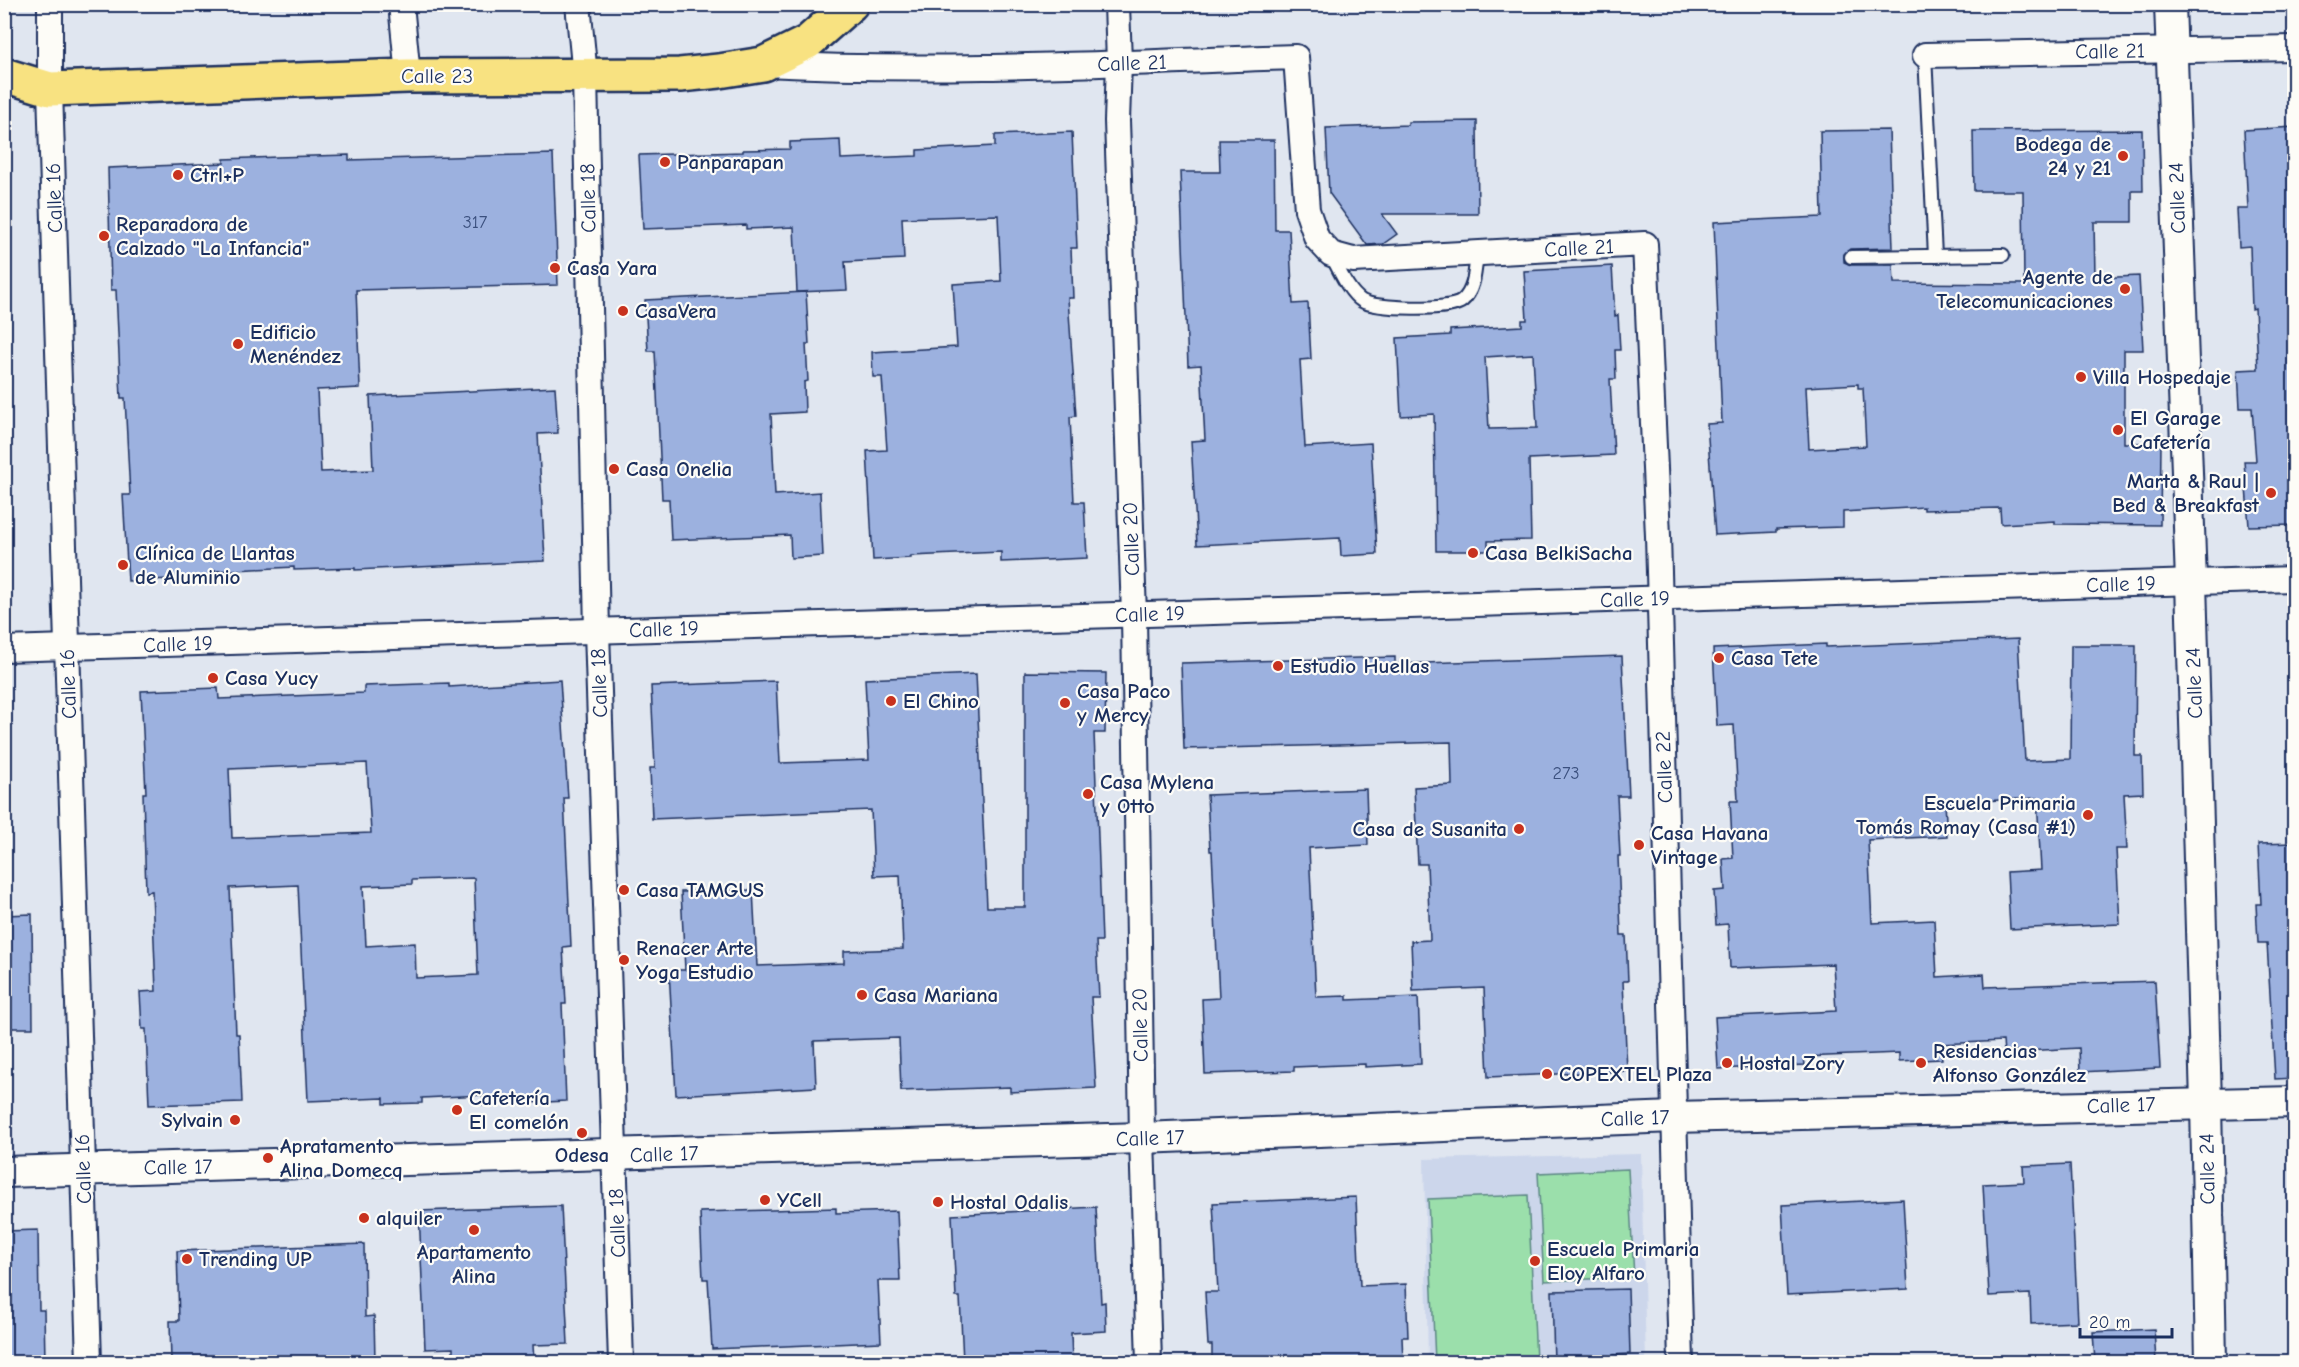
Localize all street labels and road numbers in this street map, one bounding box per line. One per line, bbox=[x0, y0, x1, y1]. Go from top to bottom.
street label: Calle 21 bbox=[2075, 38, 2145, 64]
street label: Calle 21 bbox=[1097, 50, 1167, 76]
street label: Calle 23 bbox=[401, 64, 473, 88]
street label: Calle 24 bbox=[2164, 162, 2190, 234]
street label: Calle 16 bbox=[41, 163, 67, 233]
street label: Calle 18 bbox=[575, 163, 601, 233]
street label: Calle 21 bbox=[1544, 234, 1614, 262]
street label: Calle 20 bbox=[1118, 501, 1144, 577]
street label: Calle 19 bbox=[2086, 571, 2156, 597]
street label: Calle 19 bbox=[1600, 586, 1670, 612]
street label: Calle 19 bbox=[1115, 601, 1185, 627]
street label: Calle 19 bbox=[629, 616, 699, 642]
street label: Calle 19 bbox=[143, 631, 213, 657]
street label: Calle 24 bbox=[2181, 647, 2207, 719]
street label: Calle 18 bbox=[586, 648, 612, 718]
street label: Calle 16 bbox=[55, 649, 81, 719]
street label: Calle 22 bbox=[1651, 730, 1677, 804]
street label: Calle 20 bbox=[1127, 988, 1153, 1062]
street label: Calle 17 bbox=[2086, 1092, 2156, 1118]
street label: Calle 17 bbox=[1600, 1105, 1670, 1131]
street label: Calle 17 bbox=[1115, 1125, 1185, 1151]
street label: Calle 24 bbox=[2194, 1133, 2220, 1205]
street label: Calle 16 bbox=[70, 1134, 96, 1204]
street label: Calle 17 bbox=[629, 1141, 699, 1167]
street label: Calle 17 bbox=[143, 1154, 213, 1180]
street label: Calle 18 bbox=[604, 1188, 630, 1258]

